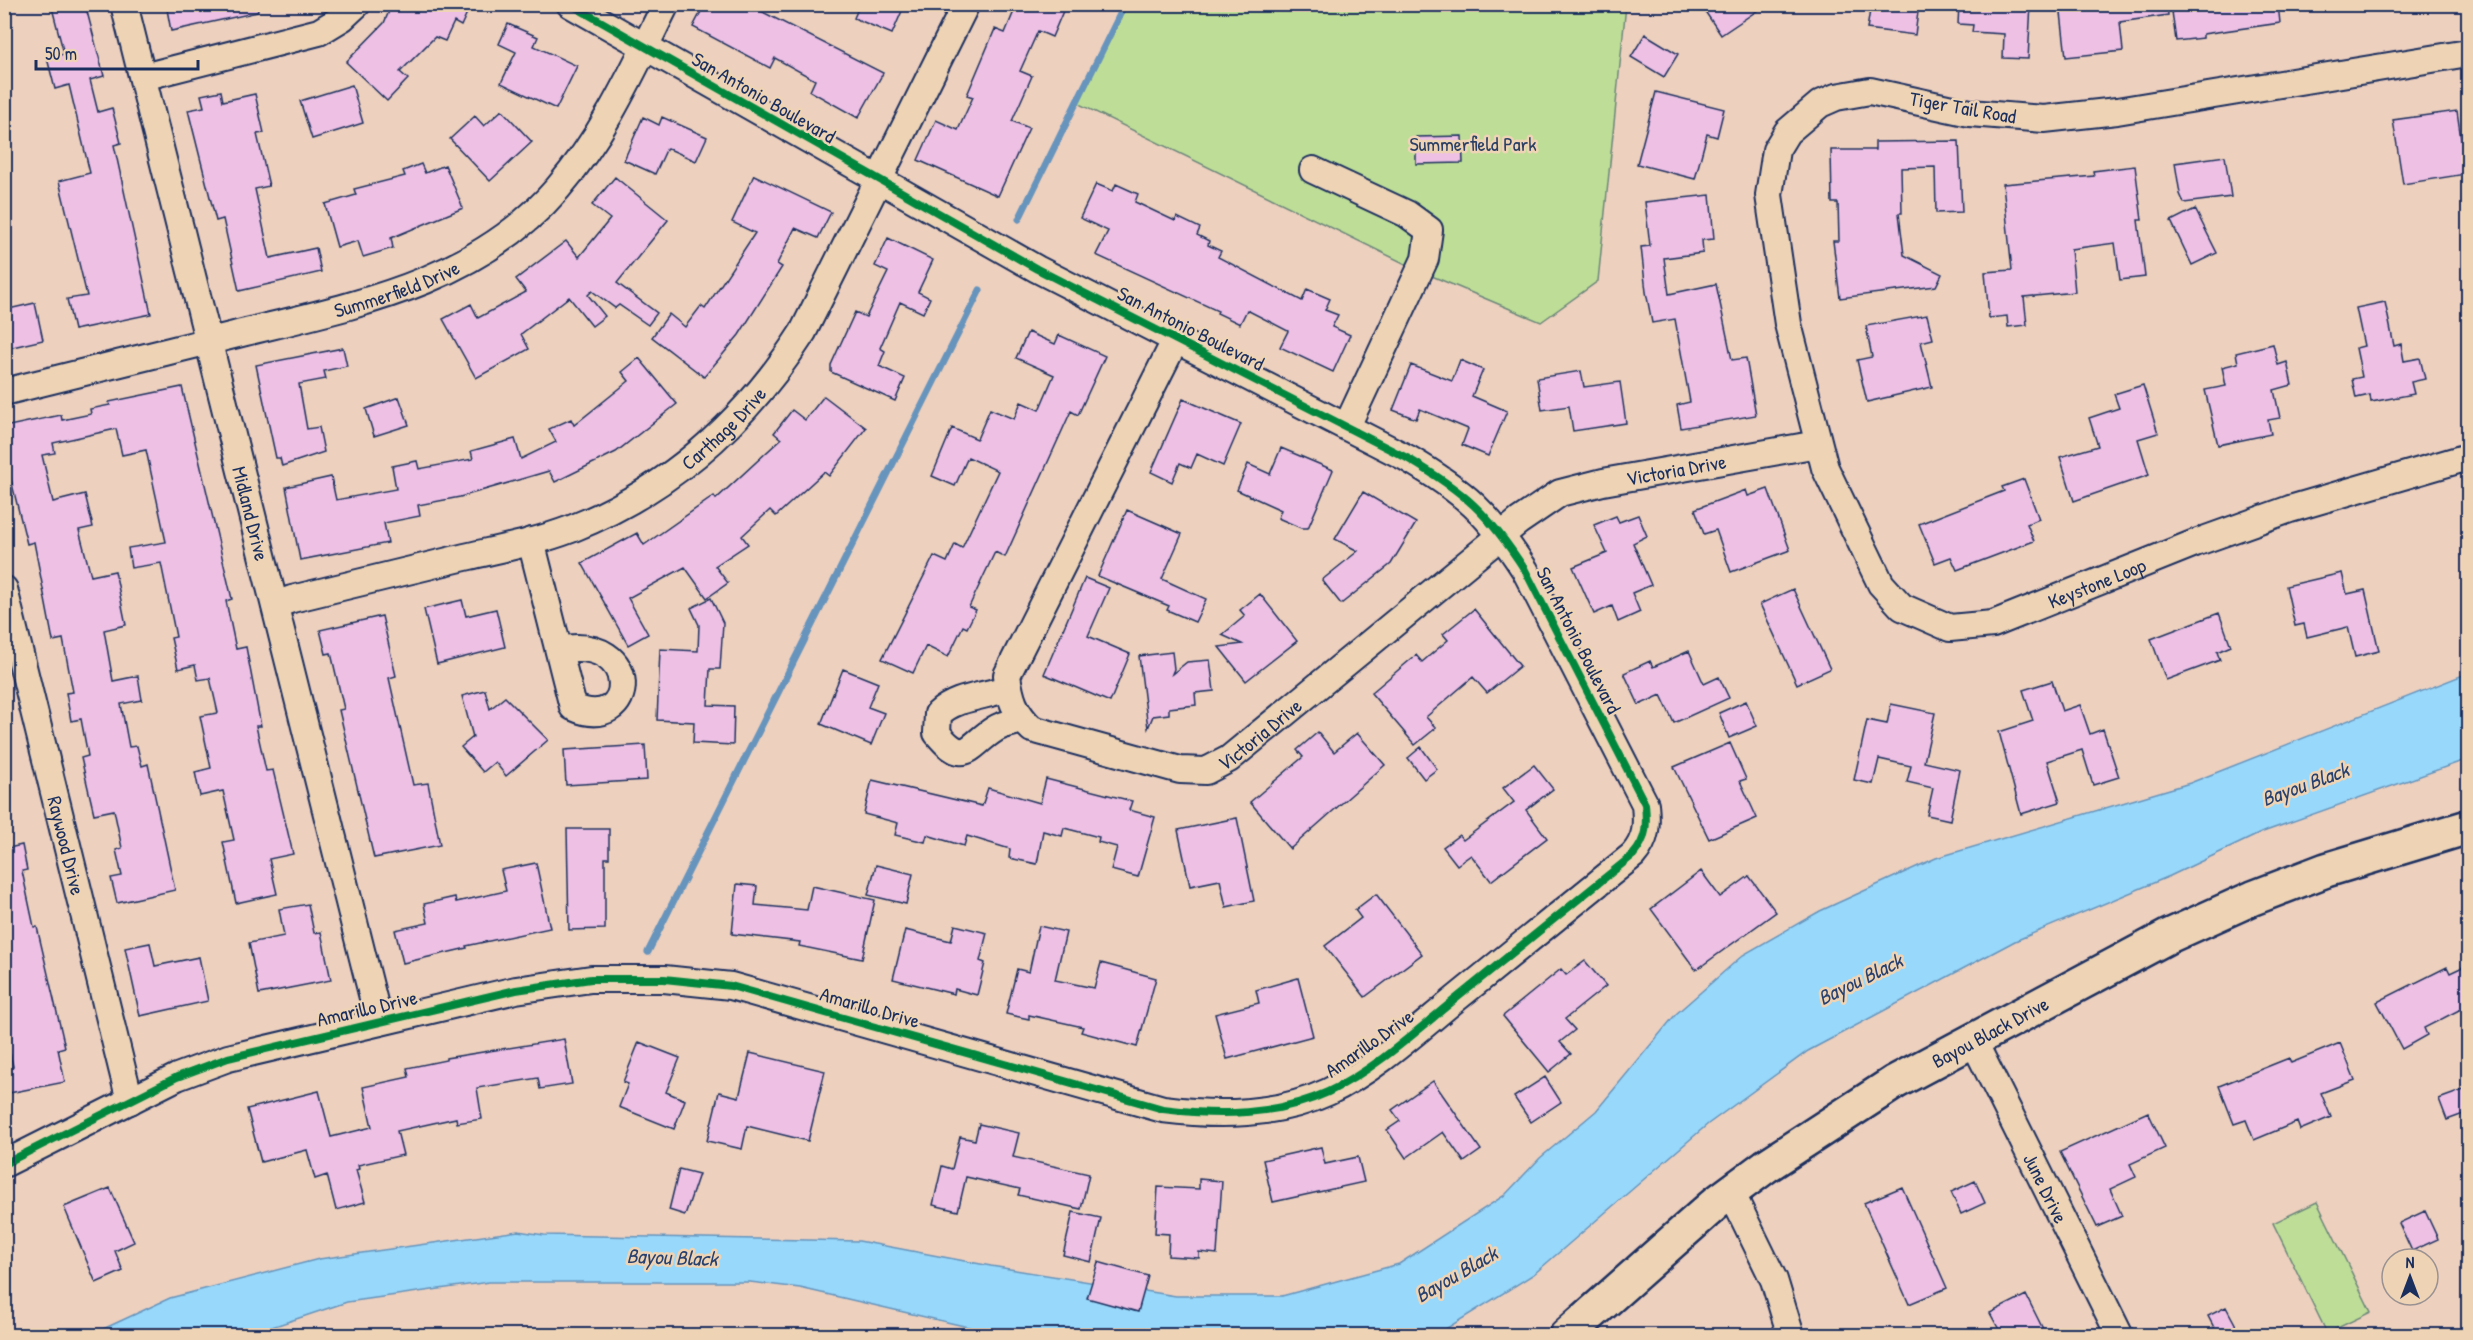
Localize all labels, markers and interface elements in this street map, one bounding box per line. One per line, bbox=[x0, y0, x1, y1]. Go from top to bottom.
scale bar bbox=[36, 33, 198, 71]
text: 50 m bbox=[45, 41, 77, 66]
street label: San Antonio Boulevard bbox=[687, 45, 841, 149]
street label: Tiger Tail Road bbox=[1908, 84, 2018, 130]
park label: Summerfield Park bbox=[1409, 130, 1537, 157]
street label: Summerfield Drive bbox=[331, 253, 464, 323]
street label: San Antonio Boulevard bbox=[1113, 279, 1269, 377]
street label: Carthage Drive bbox=[675, 381, 772, 476]
street label: Victoria Drive bbox=[1624, 447, 1728, 491]
street label: Midland Drive bbox=[227, 463, 276, 563]
street label: Keystone Loop bbox=[2044, 551, 2150, 614]
street label: San Antonio Boulevard bbox=[1530, 562, 1628, 718]
street label: Victoria Drive bbox=[1213, 692, 1307, 776]
water label: Bayou Black bbox=[2257, 754, 2355, 813]
street label: Raywood Drive bbox=[42, 793, 92, 898]
water label: Bayou Black bbox=[1813, 945, 1909, 1012]
street label: Amarillo Drive bbox=[817, 980, 923, 1034]
street label: Amarillo Drive bbox=[314, 983, 420, 1033]
street label: Bayou Black Drive bbox=[1927, 989, 2053, 1074]
street label: Amarillo Drive bbox=[1319, 1003, 1419, 1083]
street label: June Drive bbox=[2018, 1148, 2075, 1227]
water label: Bayou Black bbox=[1409, 1238, 1505, 1309]
water label: Bayou Black bbox=[626, 1241, 720, 1273]
north arrow bbox=[2380, 1247, 2440, 1307]
text: N bbox=[2406, 1251, 2415, 1273]

